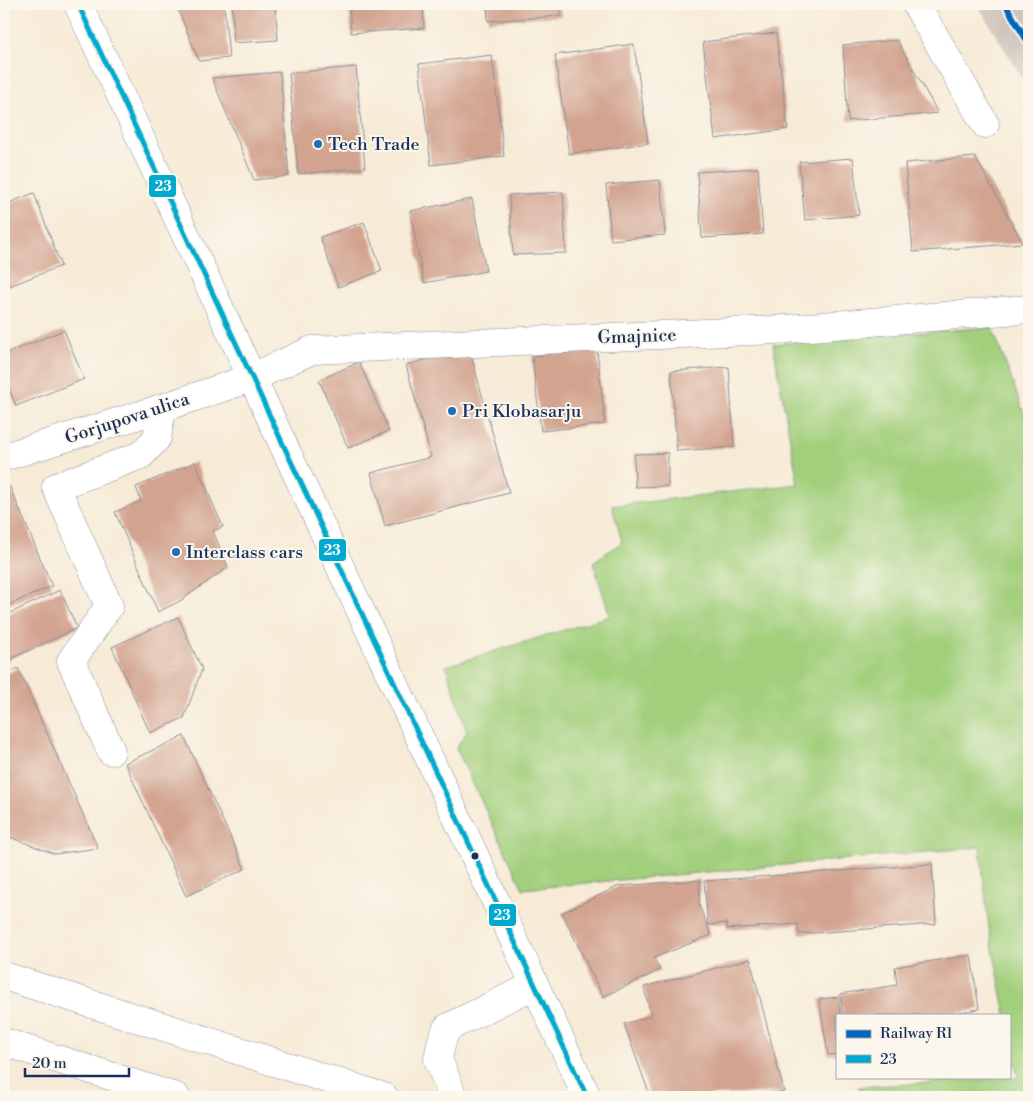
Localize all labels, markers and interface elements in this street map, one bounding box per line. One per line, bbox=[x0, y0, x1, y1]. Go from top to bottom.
place label: Tech Trade bbox=[328, 133, 420, 156]
marker: Tech Trade bbox=[312, 138, 324, 150]
line badge: 23 bbox=[148, 174, 177, 198]
text: 23 bbox=[154, 178, 172, 196]
street label: Gmajnice bbox=[597, 324, 677, 349]
street label: Gorjupova ulica bbox=[62, 387, 193, 449]
place label: Pri Klobasarju bbox=[462, 400, 582, 423]
marker: Pri Klobasarju bbox=[446, 405, 458, 417]
line badge: 23 bbox=[318, 538, 347, 562]
place label: Interclass cars bbox=[186, 541, 303, 564]
text: 23 bbox=[323, 542, 341, 560]
marker: Interclass cars bbox=[170, 546, 182, 558]
unlabelled marker bbox=[470, 851, 480, 861]
line badge: 23 bbox=[488, 903, 517, 927]
text: 23 bbox=[493, 907, 511, 925]
legend bbox=[836, 1014, 1010, 1078]
text: Railway R1 bbox=[880, 1024, 953, 1043]
scale bar bbox=[25, 1046, 129, 1078]
text: 23 bbox=[880, 1050, 897, 1069]
text: 20 m bbox=[32, 1054, 67, 1073]

